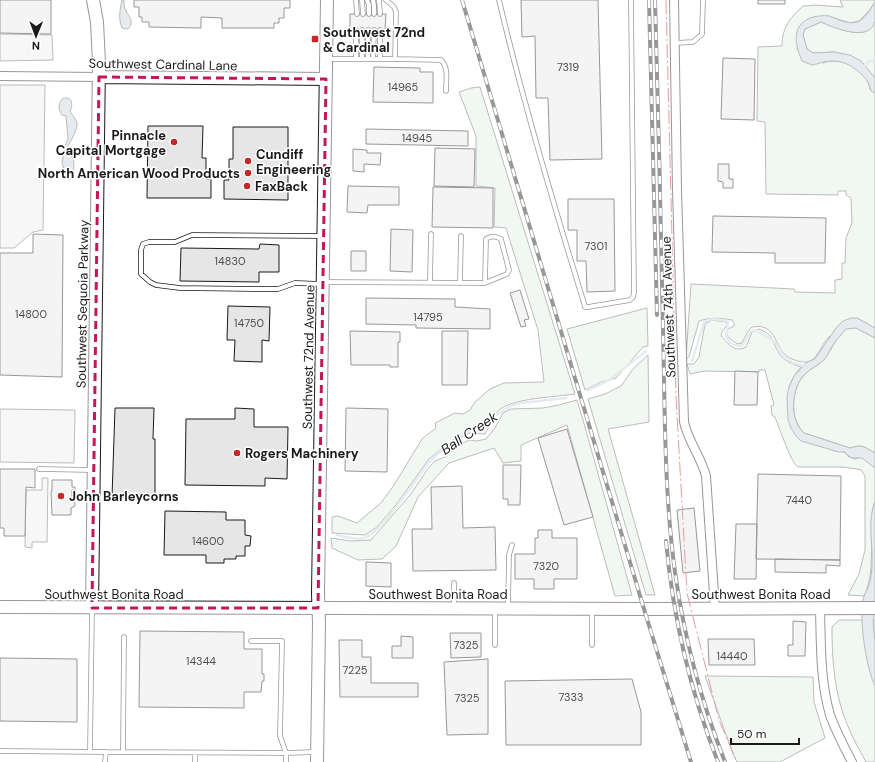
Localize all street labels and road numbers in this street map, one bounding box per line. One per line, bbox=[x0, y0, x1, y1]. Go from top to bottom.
street label: Southwest Cardinal Lane bbox=[88, 55, 238, 74]
street label: Southwest Sequoia Parkway bbox=[73, 220, 92, 388]
street label: Southwest 74th Avenue bbox=[658, 236, 679, 378]
street label: Southwest 72nd Avenue bbox=[299, 285, 318, 429]
street label: Southwest Bonita Road bbox=[44, 586, 184, 603]
street label: Southwest Bonita Road bbox=[368, 586, 508, 603]
street label: Southwest Bonita Road bbox=[691, 586, 831, 603]

